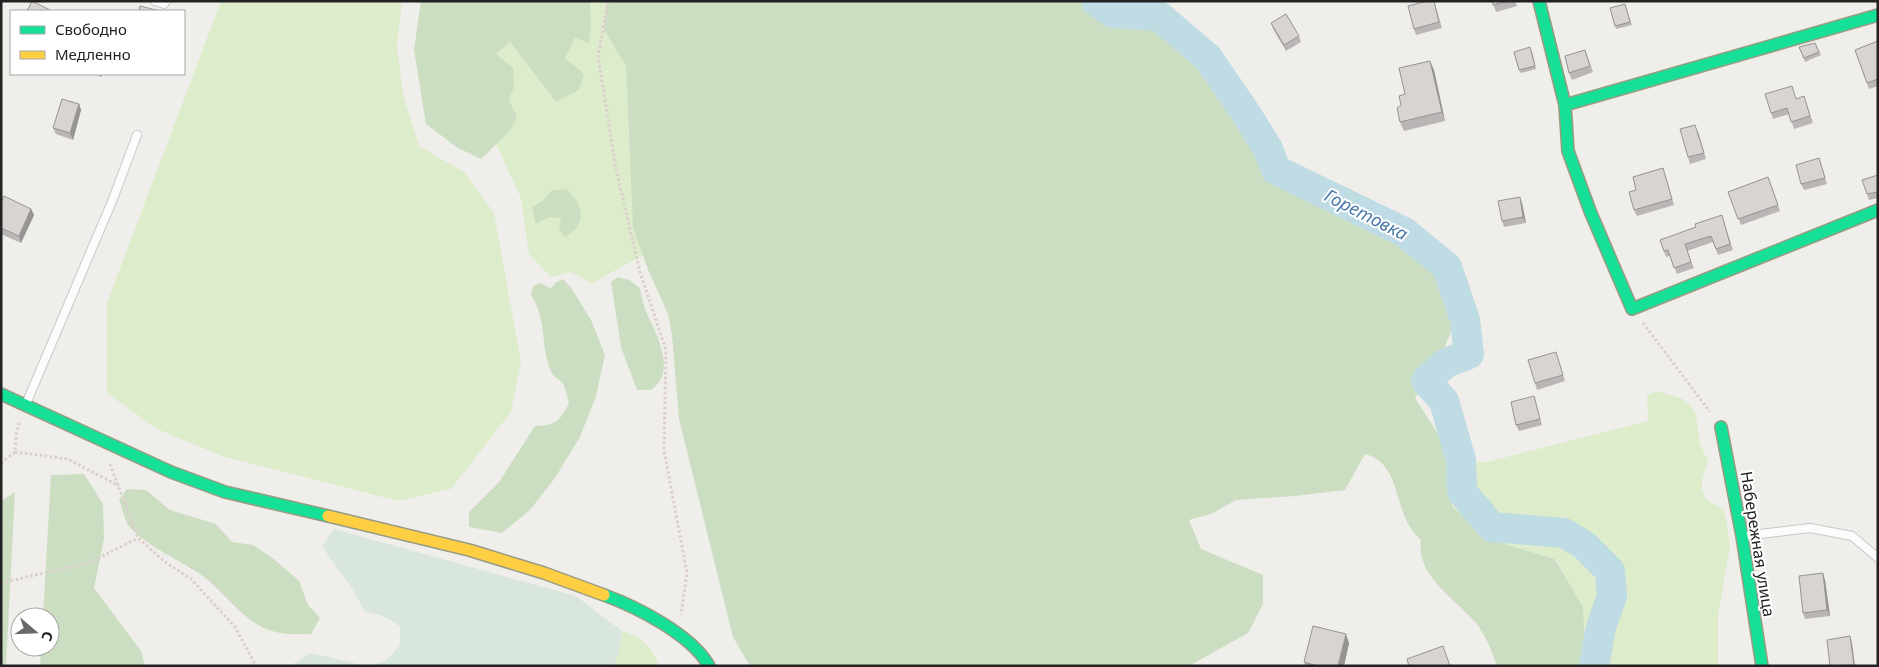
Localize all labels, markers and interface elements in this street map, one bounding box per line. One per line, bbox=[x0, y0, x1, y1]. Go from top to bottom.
legend bbox=[10, 10, 185, 75]
text: Свободно bbox=[55, 19, 127, 39]
text: Медленно bbox=[55, 44, 131, 64]
water label: Горетовка bbox=[1321, 183, 1412, 245]
street label: Набережная улица bbox=[1736, 470, 1780, 618]
north arrow bbox=[10, 607, 60, 657]
text: С bbox=[37, 629, 58, 644]

